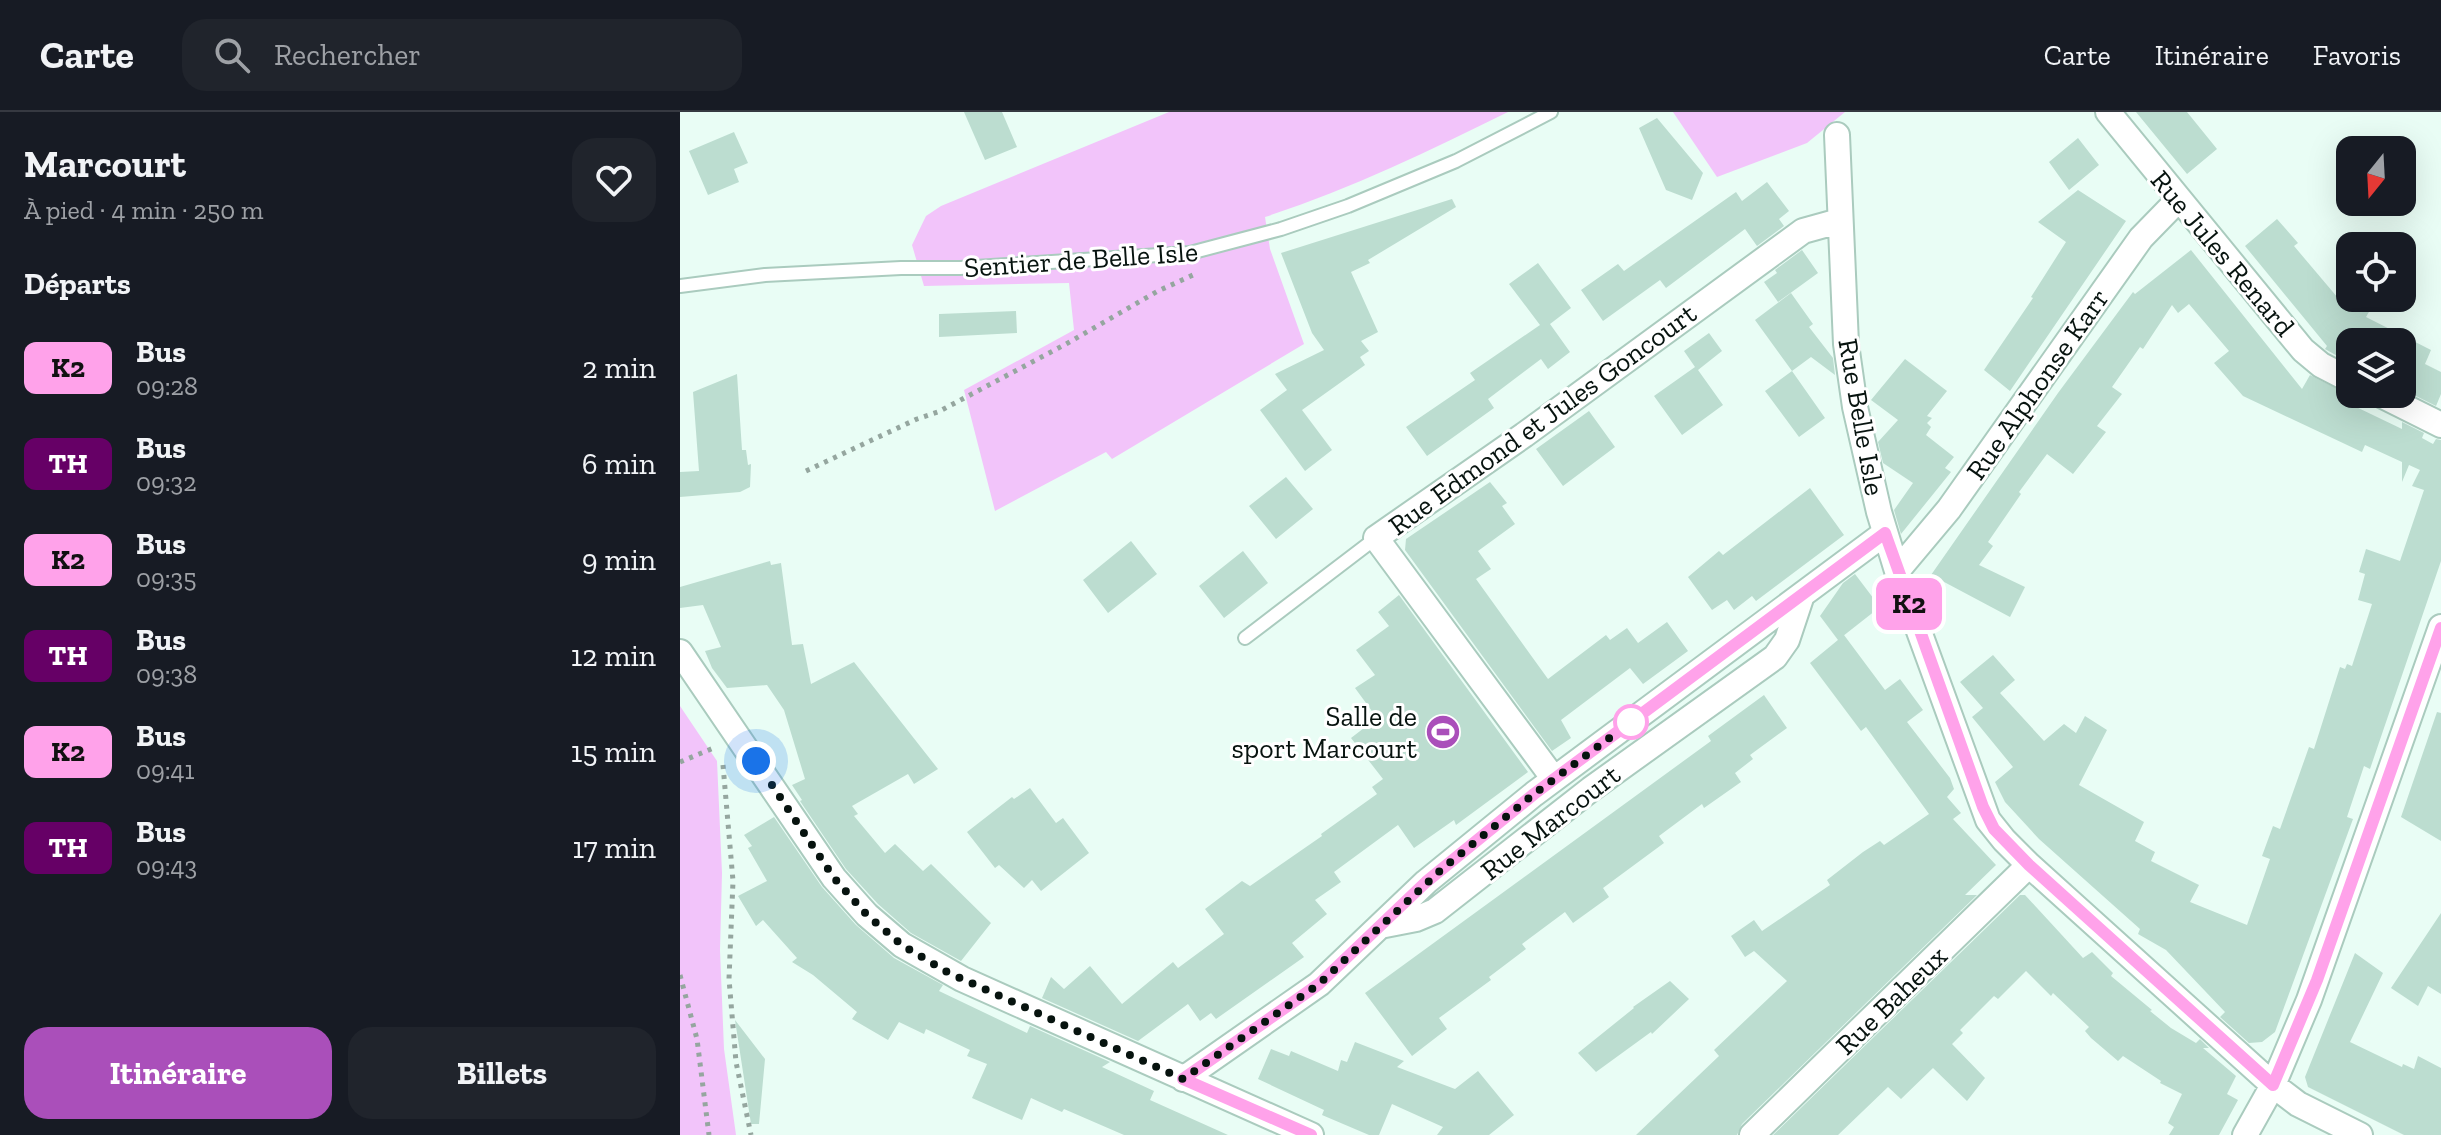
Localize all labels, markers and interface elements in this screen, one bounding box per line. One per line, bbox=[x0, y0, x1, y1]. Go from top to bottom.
search box bbox=[182, 19, 742, 91]
text: Carte bbox=[40, 32, 134, 78]
icon: search bbox=[210, 33, 254, 77]
text: Rechercher bbox=[274, 37, 421, 73]
text: Carte bbox=[2044, 39, 2111, 72]
text: Itinéraire bbox=[2155, 39, 2269, 72]
text: Favoris bbox=[2313, 39, 2401, 72]
north arrow bbox=[2336, 136, 2416, 216]
map controls bbox=[2336, 136, 2416, 408]
button: heart bbox=[572, 138, 656, 222]
text: Marcourt bbox=[24, 141, 186, 187]
street label: Rue Jules Renard bbox=[2144, 164, 2301, 343]
text: À pied · 4 min · 250 m bbox=[24, 194, 264, 226]
button: locate bbox=[2336, 232, 2416, 312]
street label: Sentier de Belle Isle bbox=[963, 235, 1199, 284]
text: Départs bbox=[24, 266, 131, 302]
street label: Rue Alphonse Karr bbox=[1959, 282, 2116, 486]
street label: Rue Edmond et Jules Goncourt bbox=[1382, 296, 1703, 542]
button: layers bbox=[2336, 328, 2416, 408]
text: Bus bbox=[136, 334, 186, 370]
street label: Rue Belle Isle bbox=[1831, 336, 1892, 498]
text: 2 min bbox=[582, 350, 656, 386]
text: K2 bbox=[51, 351, 85, 384]
text: 09:28 bbox=[136, 370, 198, 402]
text: Bus bbox=[136, 430, 186, 466]
text: 6 min bbox=[582, 446, 656, 482]
text: TH bbox=[48, 447, 88, 480]
text: 09:32 bbox=[136, 466, 197, 498]
text: Bus bbox=[136, 526, 186, 562]
text: 9 min bbox=[582, 542, 656, 578]
text: K2 bbox=[51, 543, 85, 576]
text: 09:35 bbox=[136, 562, 197, 594]
line badge: K2 bbox=[1873, 578, 1945, 630]
text: K2 bbox=[1892, 587, 1926, 620]
text: Bus bbox=[136, 622, 186, 658]
text: 12 min bbox=[571, 638, 656, 674]
text: TH bbox=[48, 639, 88, 672]
text: 09:38 bbox=[136, 658, 197, 690]
place label: Salle de sport Marcourt bbox=[1232, 700, 1418, 765]
unlabelled marker bbox=[1614, 705, 1648, 739]
sports icon: Salle de sport Marcourt bbox=[1424, 713, 1462, 751]
text: Bus bbox=[136, 718, 186, 754]
text: 15 min bbox=[571, 734, 656, 770]
text: K2 bbox=[51, 735, 85, 768]
your location bbox=[736, 741, 776, 781]
text: 09:41 bbox=[136, 754, 195, 786]
street label: Rue Marcourt bbox=[1474, 757, 1627, 887]
text: Bus bbox=[136, 814, 186, 850]
text: 17 min bbox=[573, 830, 656, 866]
text: TH bbox=[48, 831, 88, 864]
text: 09:43 bbox=[136, 850, 197, 882]
street label: Rue Baheux bbox=[1829, 939, 1954, 1062]
button: Itinéraire bbox=[24, 1027, 332, 1119]
button: Billets bbox=[348, 1027, 656, 1119]

